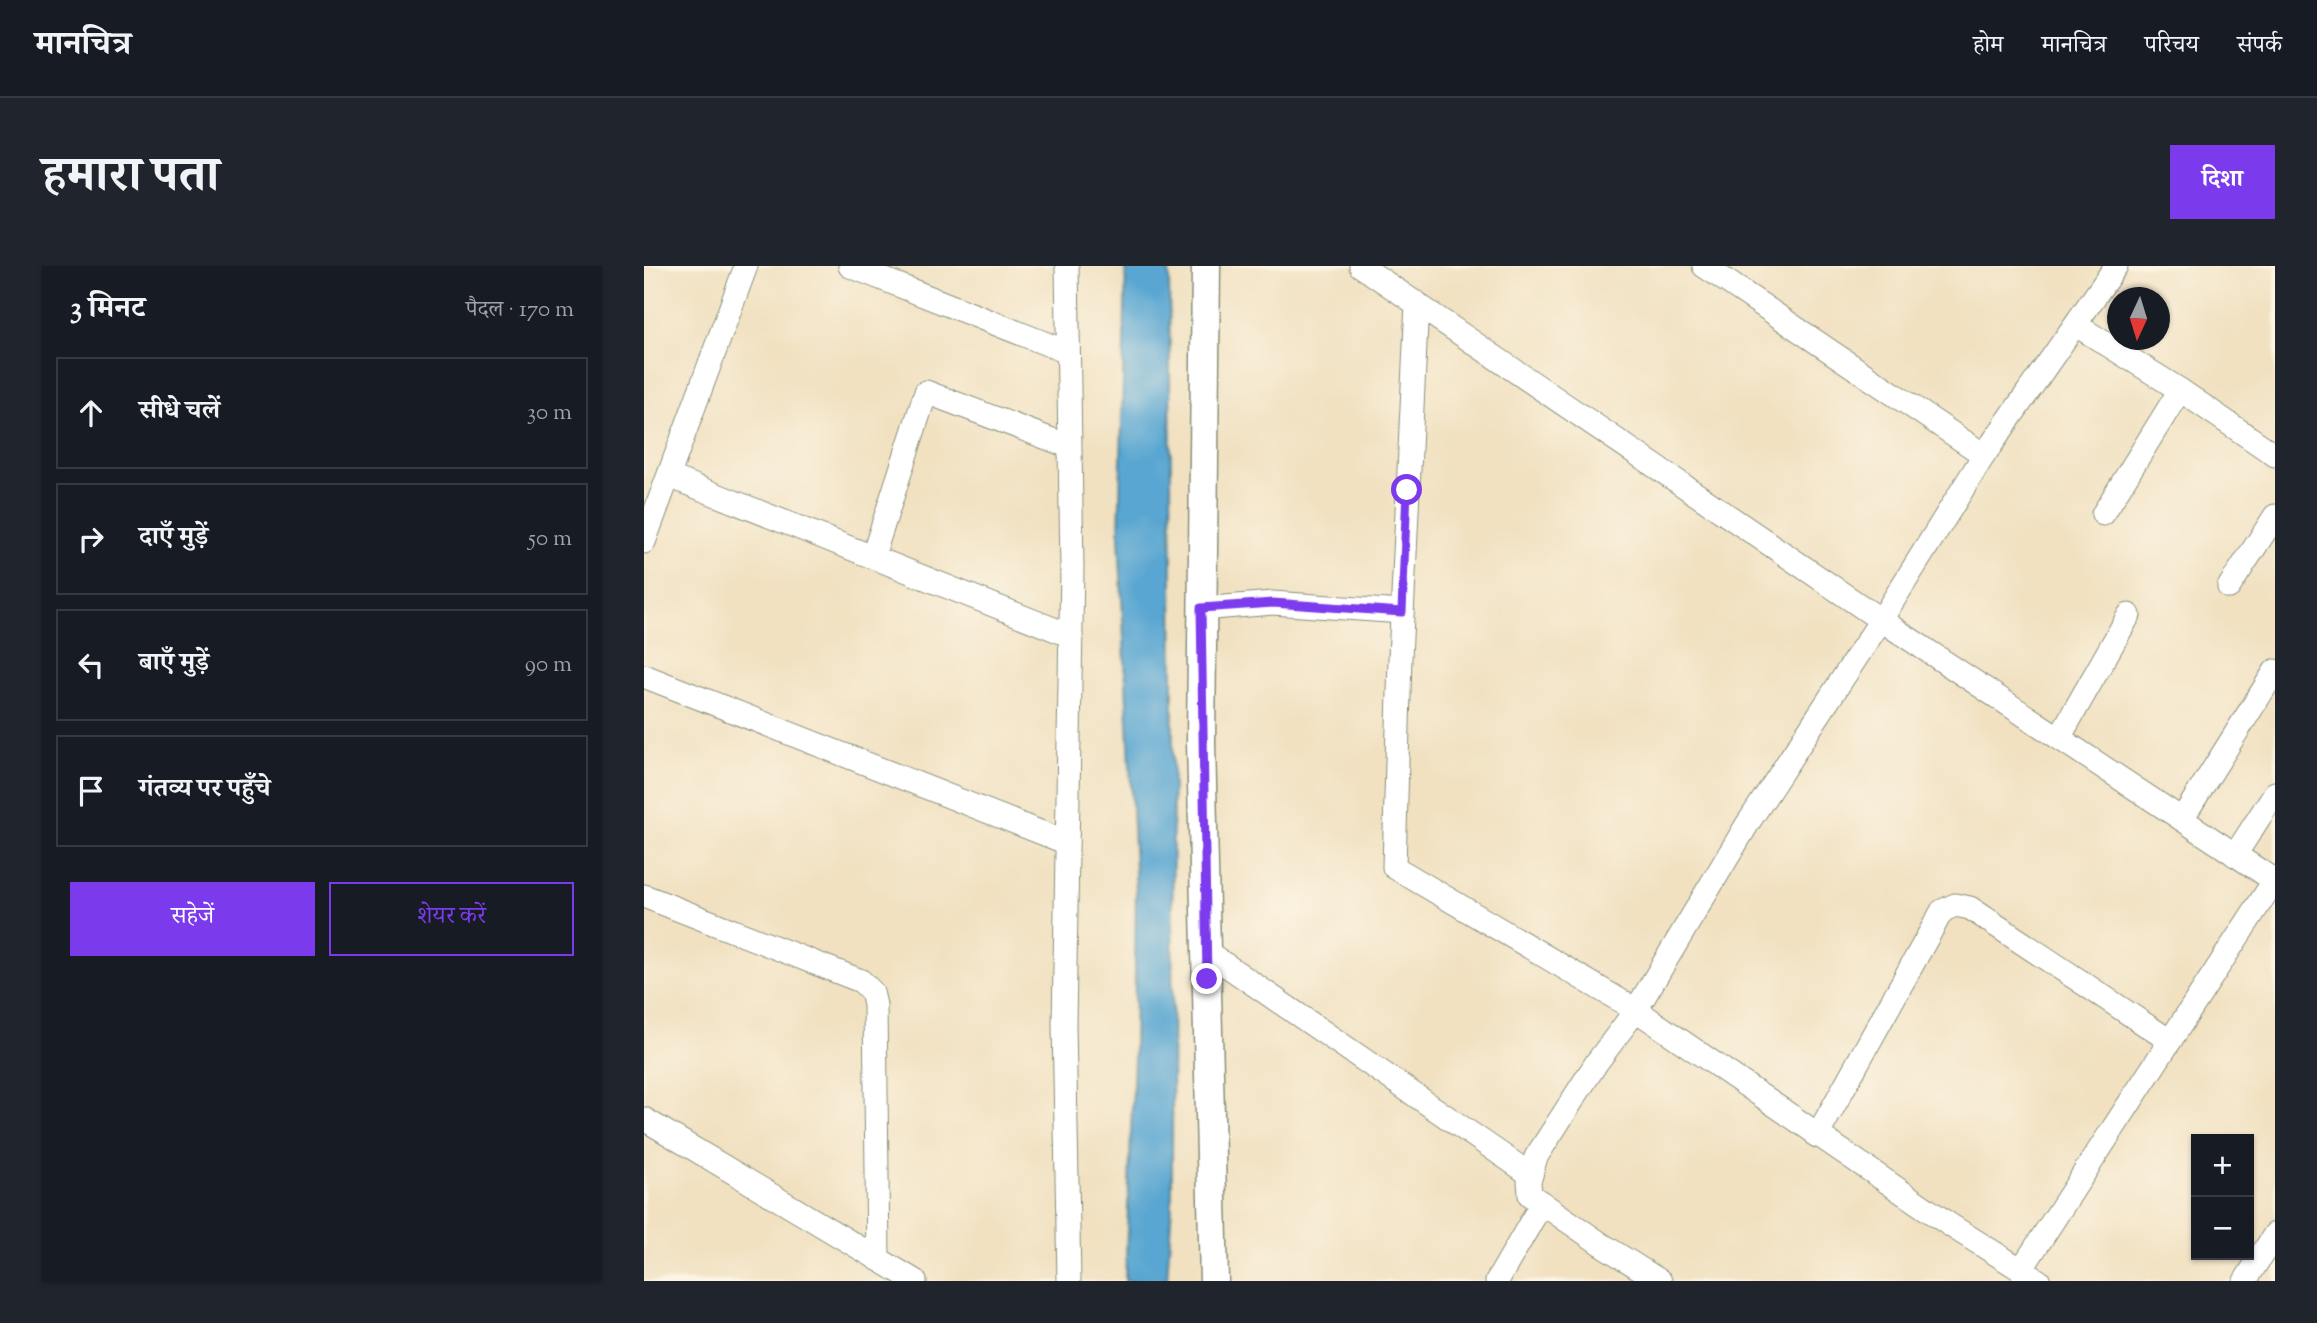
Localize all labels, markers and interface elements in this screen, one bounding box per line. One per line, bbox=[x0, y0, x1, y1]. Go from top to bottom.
text: मानचित्र bbox=[35, 22, 131, 70]
text: होम bbox=[1973, 29, 2003, 63]
text: मानचित्र bbox=[2041, 29, 2107, 63]
text: परिचय bbox=[2145, 29, 2199, 63]
text: संपर्क bbox=[2237, 29, 2282, 63]
text: हमारा पता bbox=[42, 143, 219, 213]
button: दिशा bbox=[2170, 145, 2275, 219]
north arrow bbox=[2107, 287, 2170, 350]
text: 3 मिनट bbox=[70, 288, 145, 331]
text: पैदल · 170 m bbox=[466, 294, 574, 327]
text: सीधे चलें bbox=[139, 393, 220, 430]
icon: ahead bbox=[72, 394, 110, 432]
text: 30 m bbox=[527, 397, 572, 430]
route start bbox=[1391, 474, 1422, 505]
text: दाएँ मुड़ें bbox=[139, 519, 208, 556]
icon: right bbox=[72, 520, 110, 558]
text: 50 m bbox=[528, 523, 572, 556]
text: बाएँ मुड़ें bbox=[139, 645, 209, 682]
icon: left bbox=[72, 646, 110, 684]
text: 90 m bbox=[525, 649, 572, 682]
text: गंतव्य पर पहुँचे bbox=[139, 771, 270, 808]
icon: arrive bbox=[72, 772, 110, 810]
button: सहेजें bbox=[70, 882, 315, 956]
button: शेयर करें bbox=[329, 882, 574, 956]
route end bbox=[1191, 963, 1222, 994]
map controls bbox=[2191, 1134, 2254, 1260]
button: + bbox=[2191, 1134, 2254, 1197]
button: − bbox=[2191, 1197, 2254, 1260]

